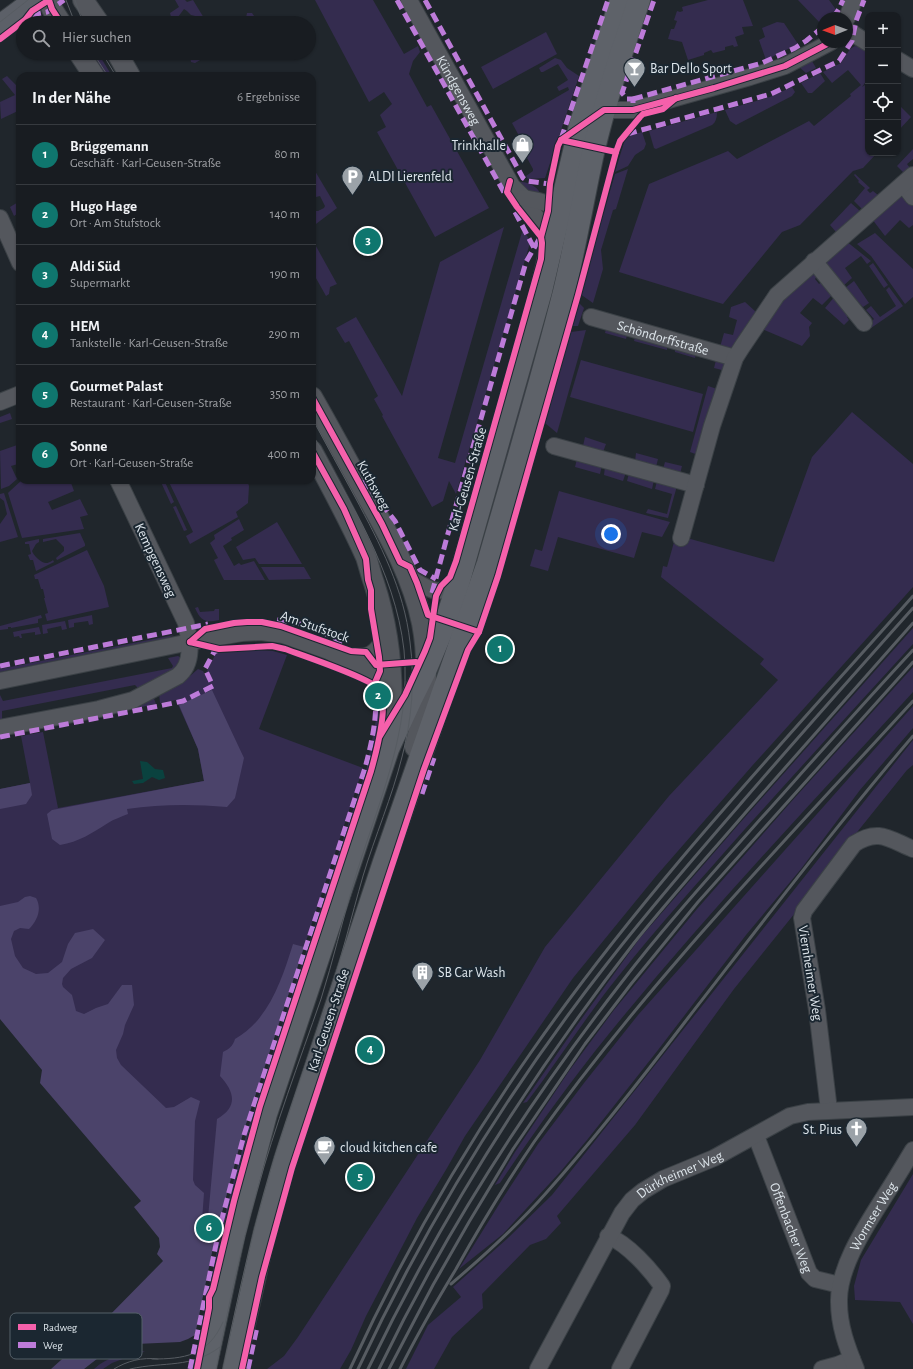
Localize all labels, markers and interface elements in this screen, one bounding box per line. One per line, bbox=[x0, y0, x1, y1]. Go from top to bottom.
north arrow bbox=[817, 12, 853, 48]
map controls bbox=[865, 12, 901, 156]
button: + bbox=[865, 12, 901, 48]
search box bbox=[16, 16, 316, 60]
icon: search bbox=[30, 27, 52, 49]
text: Hier suchen bbox=[62, 30, 132, 45]
button: − bbox=[865, 48, 901, 84]
street label: Kündgensweg bbox=[433, 53, 483, 128]
bar icon: Bar Dello Sport bbox=[621, 55, 647, 88]
place label: Bar Dello Sport bbox=[650, 62, 732, 76]
button: locate bbox=[865, 84, 901, 120]
text: In der Nähe bbox=[32, 89, 111, 106]
text: 6 Ergebnisse bbox=[237, 91, 300, 104]
button: layers bbox=[865, 120, 901, 156]
shop icon: Trinkhalle bbox=[509, 132, 535, 165]
text: Brüggemann bbox=[70, 139, 149, 154]
place label: Trinkhalle bbox=[451, 139, 506, 153]
text: 1 bbox=[43, 148, 47, 161]
text: 80 m bbox=[274, 148, 300, 161]
text: Geschäft · Karl-Geusen-Straße bbox=[70, 157, 221, 170]
parking icon: ALDI Lierenfeld bbox=[339, 163, 365, 196]
place label: ALDI Lierenfeld bbox=[368, 170, 452, 184]
text: Hugo Hage bbox=[70, 199, 137, 214]
text: 2 bbox=[42, 208, 48, 221]
text: 140 m bbox=[270, 208, 300, 221]
text: Ort · Am Stufstock bbox=[70, 217, 161, 230]
pin: 3 bbox=[355, 226, 381, 256]
text: Aldi Süd bbox=[70, 259, 120, 274]
text: 3 bbox=[42, 268, 48, 281]
text: 190 m bbox=[270, 268, 300, 281]
text: Supermarkt bbox=[70, 277, 130, 290]
text: HEM bbox=[70, 319, 100, 334]
street label: Schöndorffstraße bbox=[615, 319, 710, 358]
text: 4 bbox=[42, 328, 48, 341]
text: 290 m bbox=[269, 328, 300, 341]
text: Tankstelle · Karl-Geusen-Straße bbox=[70, 337, 228, 350]
text: Gourmet Palast bbox=[70, 379, 163, 394]
text: 5 bbox=[42, 388, 48, 401]
text: 350 m bbox=[270, 388, 300, 401]
text: Restaurant · Karl-Geusen-Straße bbox=[70, 397, 232, 410]
street label: Karl-Geusen-Straße bbox=[446, 426, 489, 533]
text: Sonne bbox=[70, 439, 107, 454]
text: 6 bbox=[42, 448, 48, 461]
text: 400 m bbox=[267, 448, 300, 461]
text: Ort · Karl-Geusen-Straße bbox=[70, 457, 193, 470]
street label: Kuthsweg bbox=[354, 459, 392, 513]
street label: Kempgensweg bbox=[132, 521, 178, 600]
your location bbox=[601, 524, 621, 544]
street label: Am Stufstock bbox=[278, 609, 352, 645]
pin: 1 bbox=[487, 634, 513, 664]
pin: 2 bbox=[365, 681, 391, 711]
street label: Viernheimer Weg bbox=[796, 925, 824, 1022]
building icon: SB Car Wash bbox=[410, 959, 436, 992]
place label: SB Car Wash bbox=[438, 966, 506, 980]
street label: Karl-Geusen-Straße bbox=[306, 967, 352, 1073]
pin: 4 bbox=[357, 1035, 383, 1065]
church icon: St. Pius bbox=[844, 1116, 870, 1149]
place label: St. Pius bbox=[803, 1123, 842, 1137]
cafe icon: cloud kitchen cafe bbox=[312, 1134, 338, 1167]
place label: cloud kitchen cafe bbox=[340, 1141, 437, 1155]
street label: Dürkheimer Weg bbox=[634, 1149, 726, 1201]
pin: 5 bbox=[347, 1162, 373, 1192]
street label: Wormser Weg bbox=[848, 1180, 900, 1253]
street label: Offenbacher Weg bbox=[767, 1181, 814, 1275]
pin: 6 bbox=[196, 1213, 222, 1243]
legend bbox=[10, 1313, 142, 1359]
text: Radweg bbox=[43, 1322, 78, 1333]
text: Weg bbox=[43, 1340, 63, 1351]

